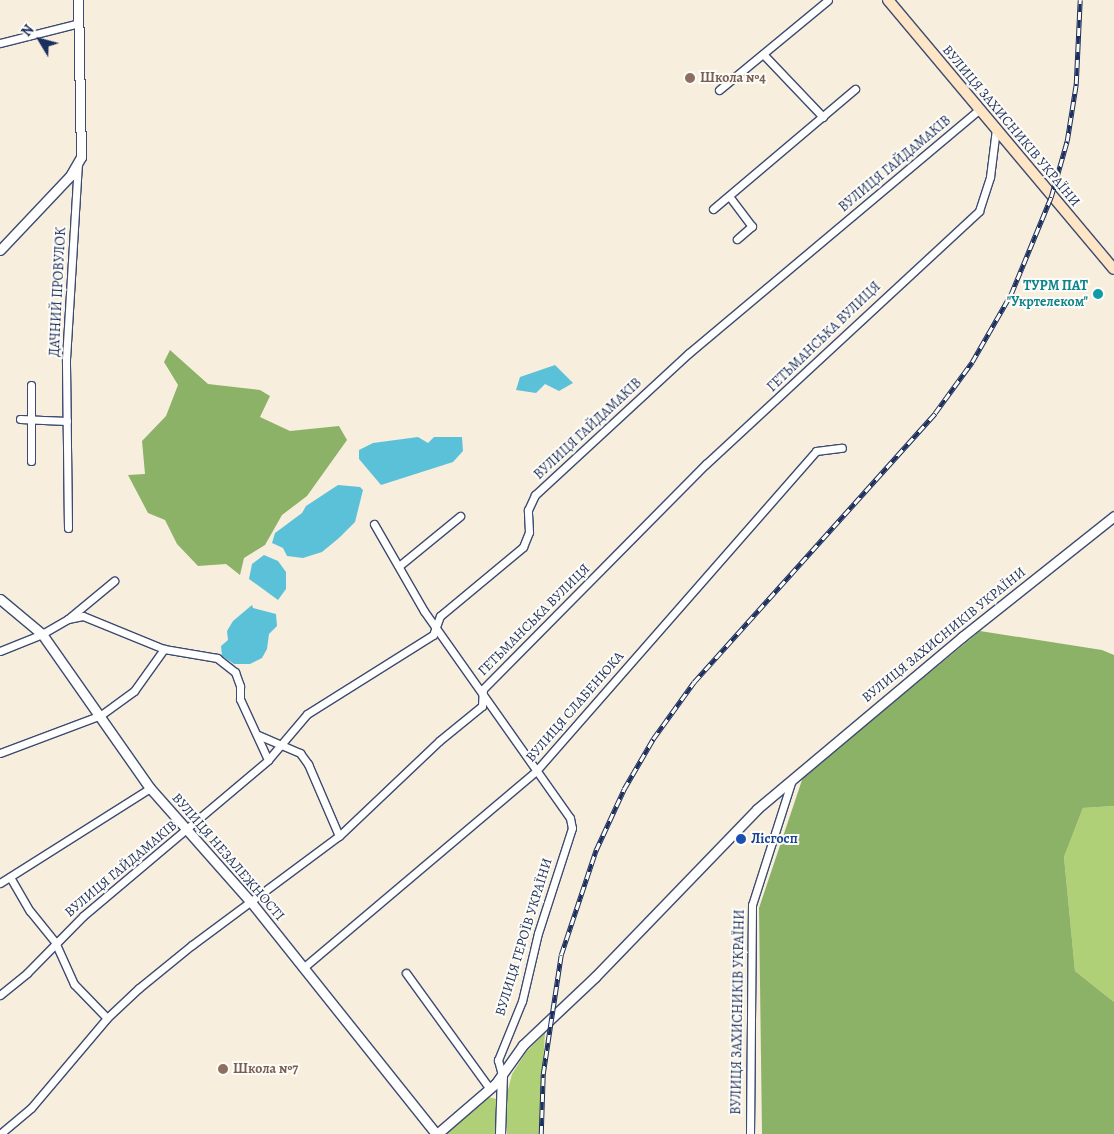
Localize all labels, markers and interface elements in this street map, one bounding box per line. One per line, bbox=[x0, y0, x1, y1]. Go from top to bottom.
north arrow bbox=[15, 15, 65, 65]
text: N bbox=[17, 21, 38, 40]
street label: ВУЛИЦЯ ЗАХИСНИКІВ УКРАЇНИ bbox=[938, 42, 1084, 210]
place label: Школа №4 bbox=[700, 70, 766, 86]
marker: Школа №4 bbox=[684, 72, 696, 84]
street label: ВУЛИЦЯ ГАЙДАМАКІВ bbox=[836, 112, 954, 216]
street label: ДАЧНИЙ ПРОВУЛОК bbox=[46, 227, 70, 357]
street label: ГЕТЬМАНСЬКА ВУЛИЦЯ bbox=[764, 278, 884, 396]
place label: ТУРМ ПАТ "Укртелеком" bbox=[1007, 278, 1088, 310]
marker: ТУРМ ПАТ "Укртелеком" bbox=[1092, 288, 1104, 300]
street label: ВУЛИЦЯ ГАЙДАМАКІВ bbox=[531, 375, 645, 483]
street label: ГЕТЬМАНСЬКА ВУЛИЦЯ bbox=[475, 561, 593, 679]
street label: ВУЛИЦЯ ЗАХИСНИКІВ УКРАЇНИ bbox=[859, 564, 1029, 706]
street label: ВУЛИЦЯ СЛАБЕНЮКА bbox=[522, 648, 628, 766]
street label: ВУЛИЦЯ НЕЗАЛЕЖНОСТІ bbox=[168, 790, 288, 924]
street label: ВУЛИЦЯ ГАЙДАМАКІВ bbox=[62, 817, 180, 921]
place label: Лісгосп bbox=[751, 831, 798, 847]
marker: Лісгосп bbox=[735, 833, 747, 845]
street label: ВУЛИЦЯ ГЕРОЇВ УКРАЇНИ bbox=[492, 856, 556, 1018]
street label: ВУЛИЦЯ ЗАХИСНИКІВ УКРАЇНИ bbox=[728, 909, 748, 1115]
place label: Школа №7 bbox=[233, 1061, 298, 1077]
marker: Школа №7 bbox=[217, 1063, 229, 1075]

